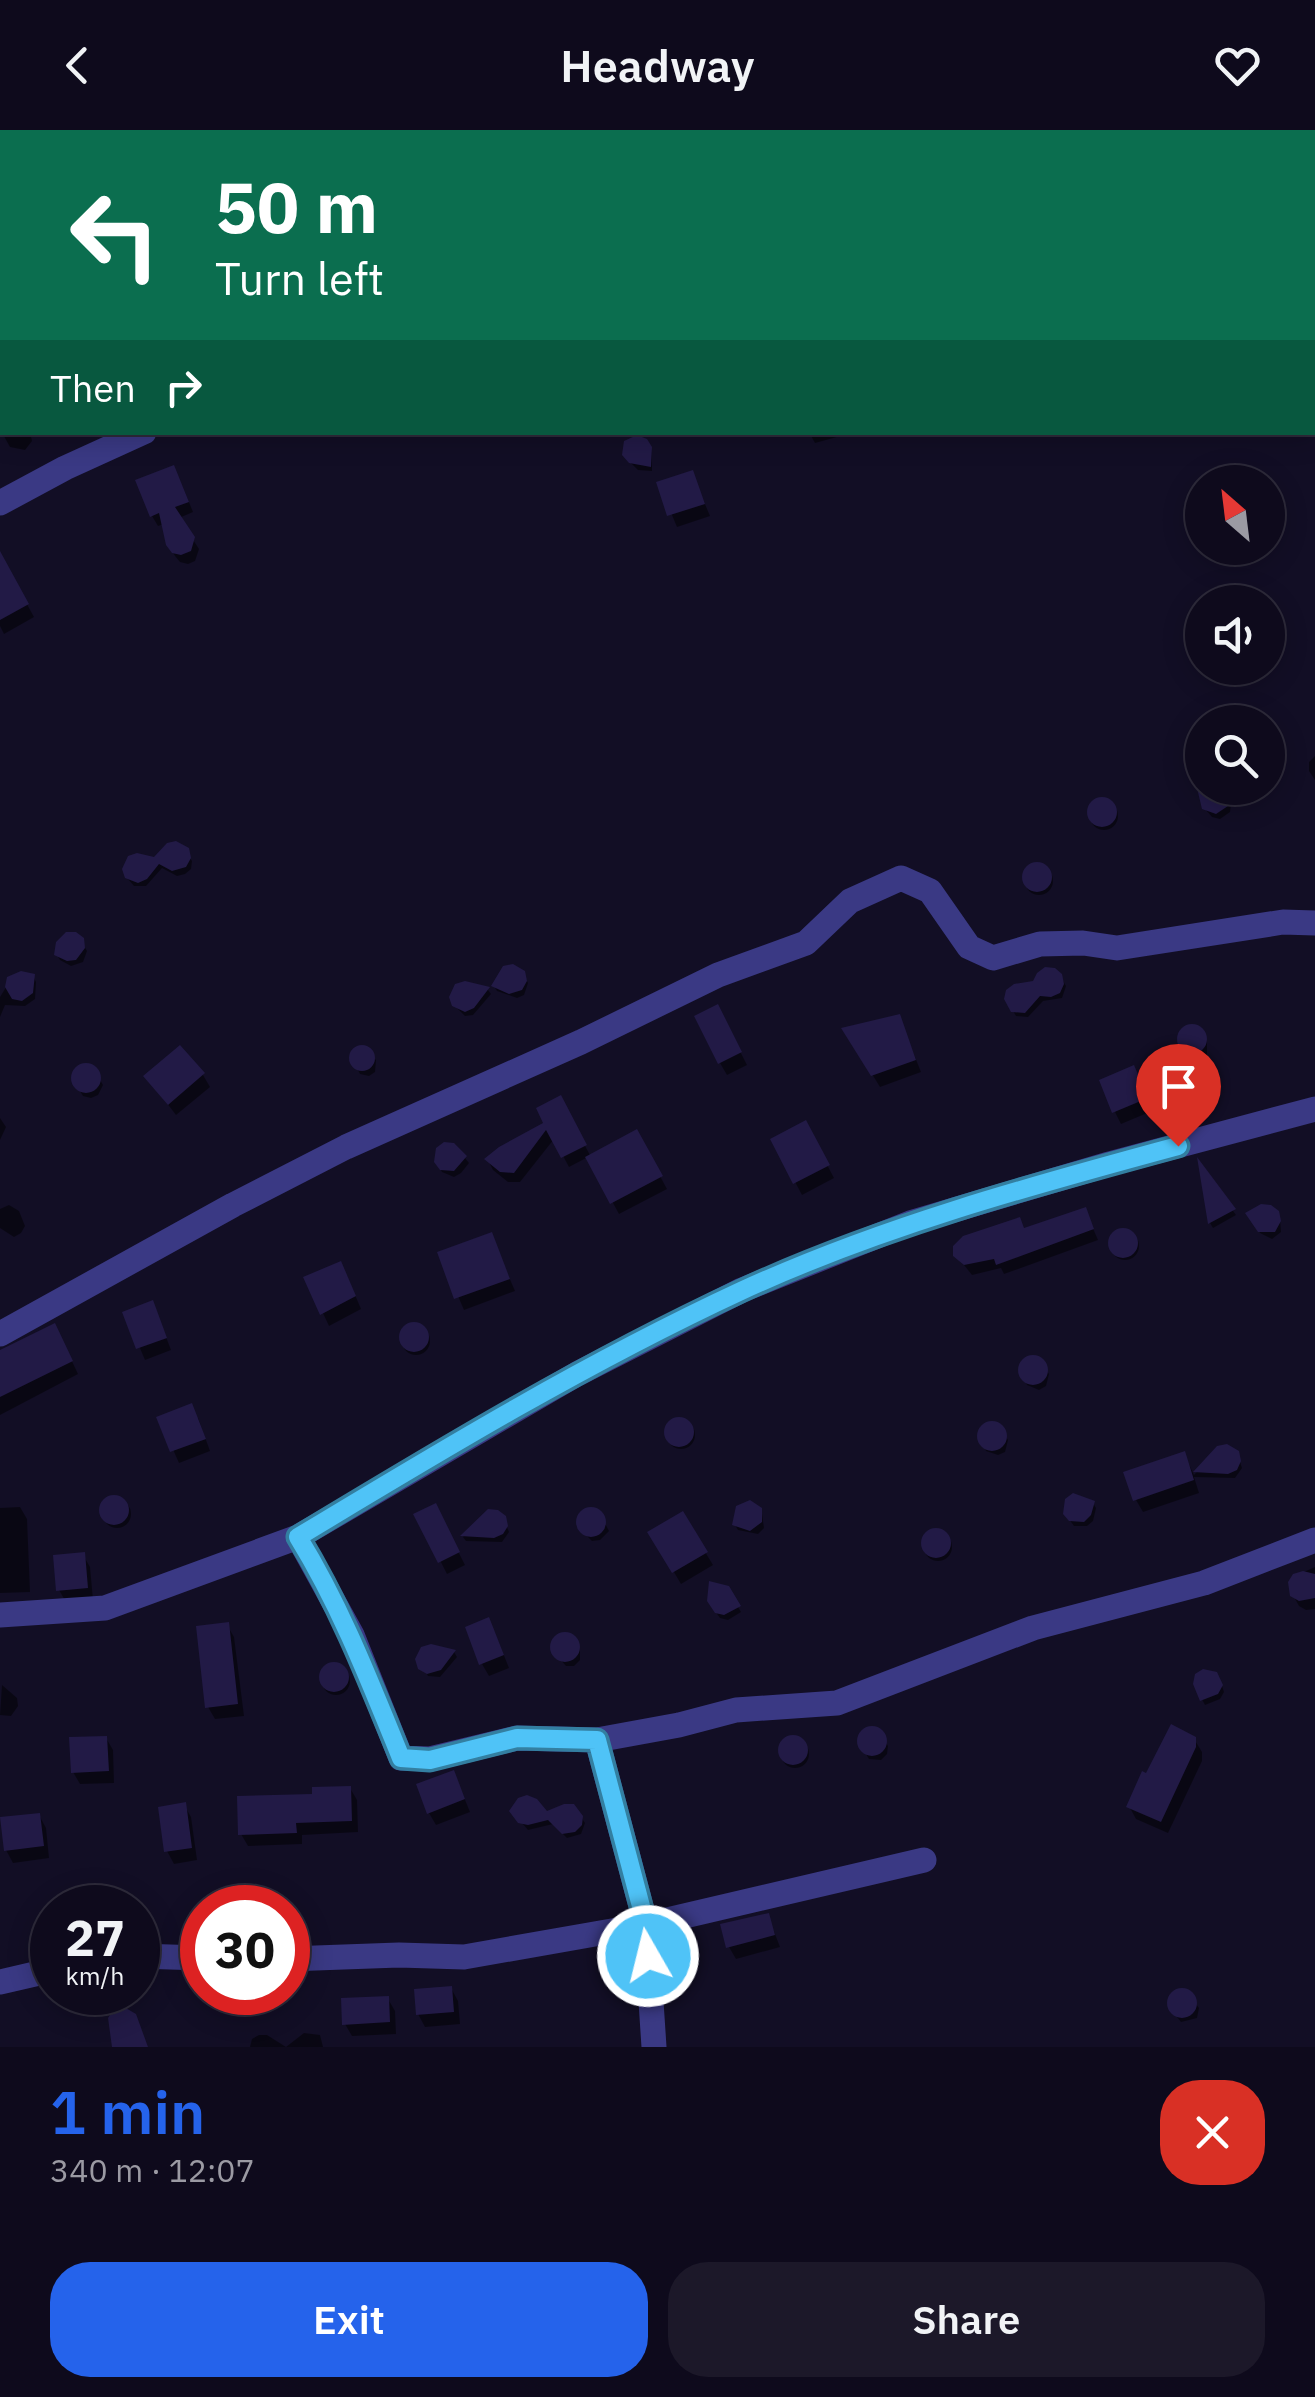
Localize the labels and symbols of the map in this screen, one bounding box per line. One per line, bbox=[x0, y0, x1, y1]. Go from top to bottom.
north arrow bbox=[1185, 465, 1285, 565]
pin bbox=[1136, 1044, 1221, 1147]
speed limit sign: 30 bbox=[180, 1885, 310, 2015]
position arrow bbox=[596, 1904, 700, 2008]

